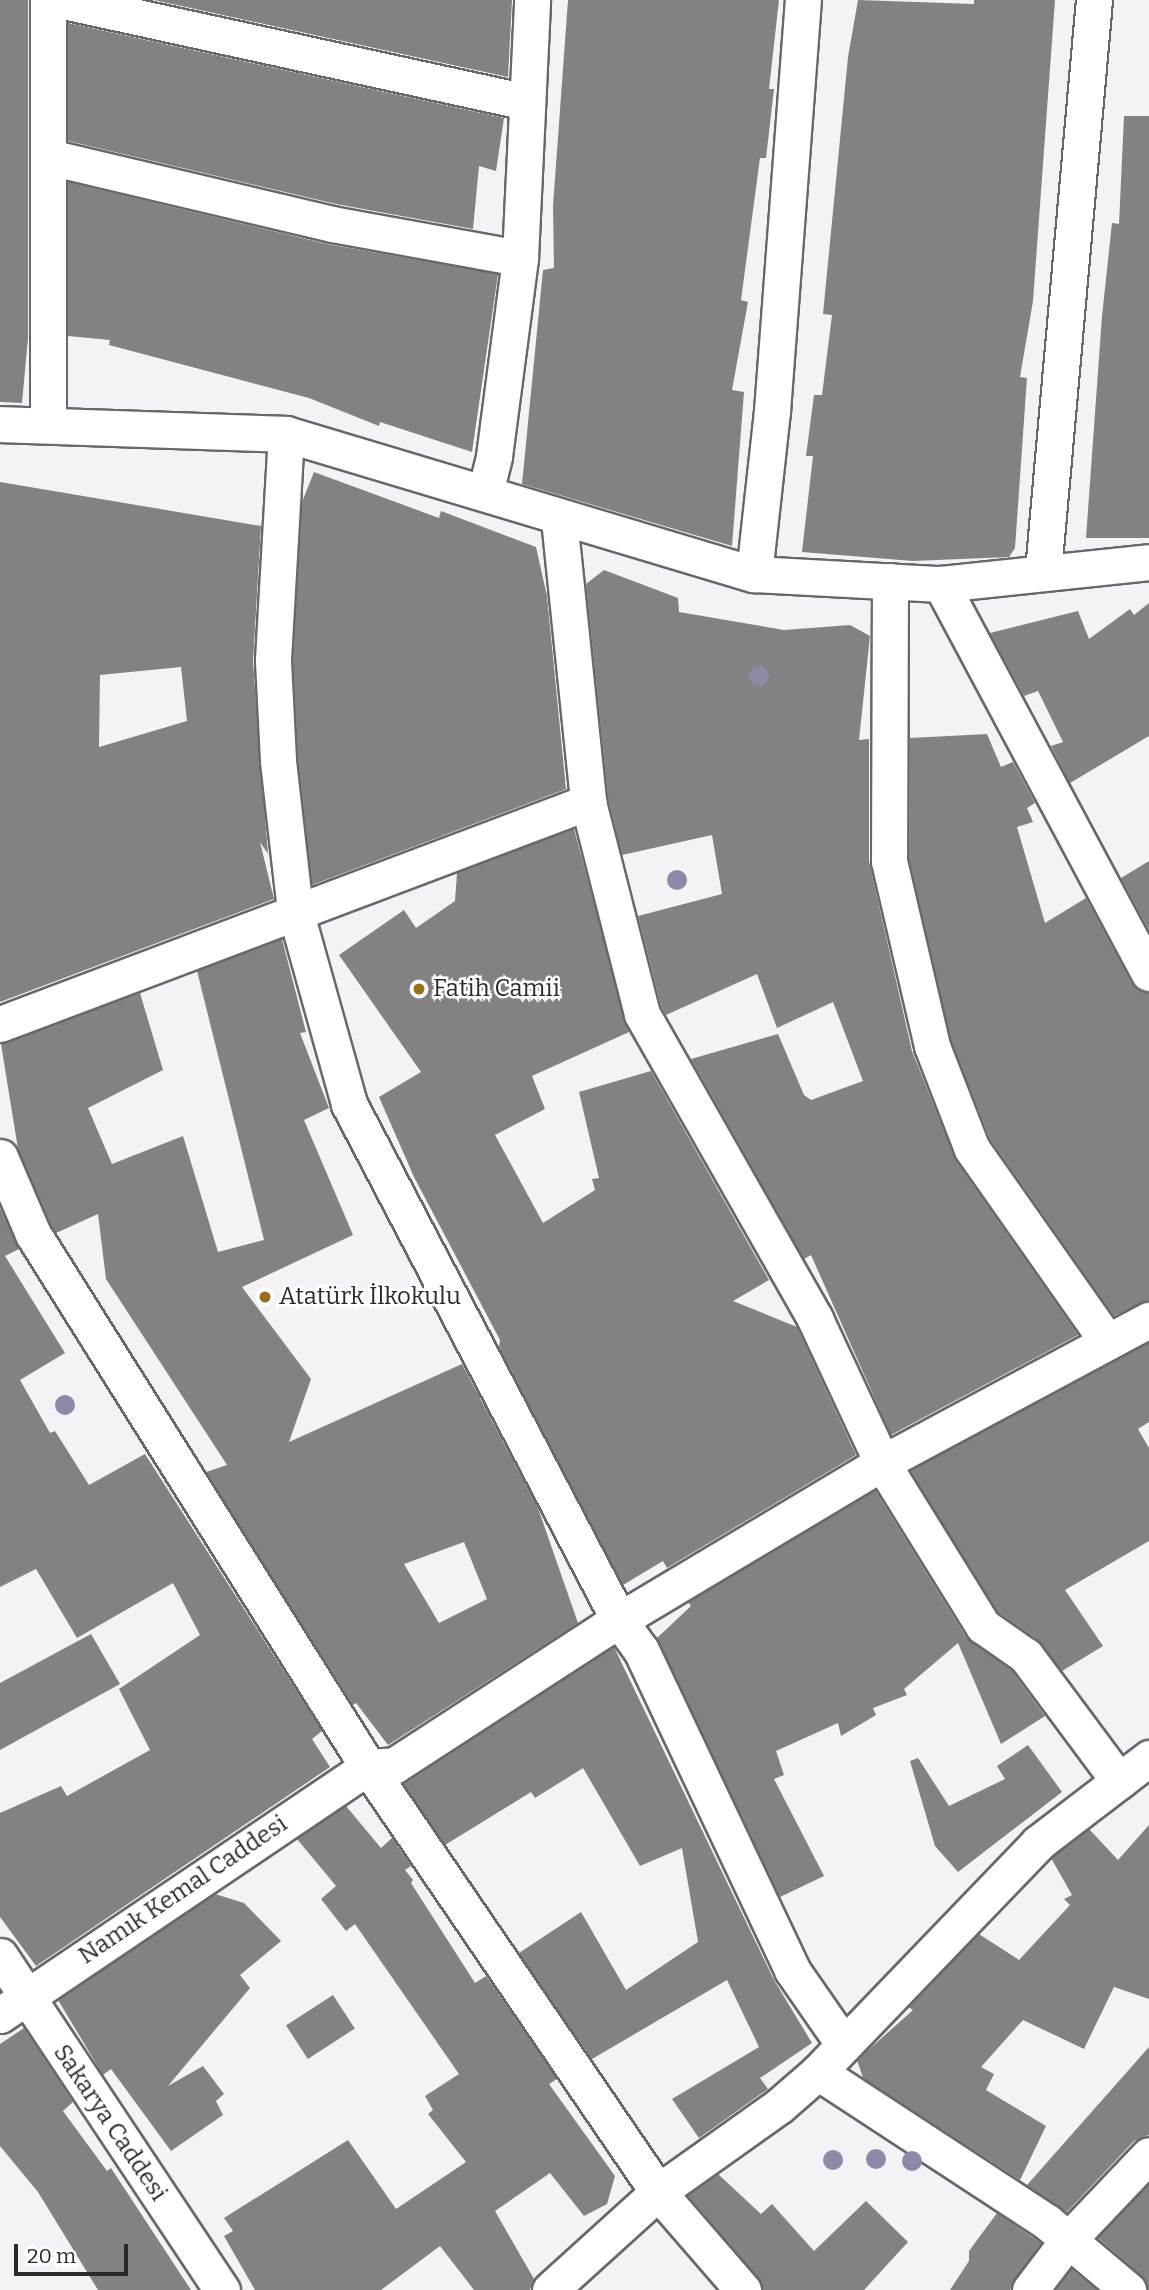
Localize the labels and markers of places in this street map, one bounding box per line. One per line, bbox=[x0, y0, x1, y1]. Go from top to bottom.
place label: Fatih Camii bbox=[433, 975, 560, 1003]
marker: Fatih Camii bbox=[411, 981, 427, 997]
place label: Atatürk İlkokulu bbox=[279, 1283, 461, 1311]
marker: Atatürk İlkokulu bbox=[257, 1289, 273, 1305]

